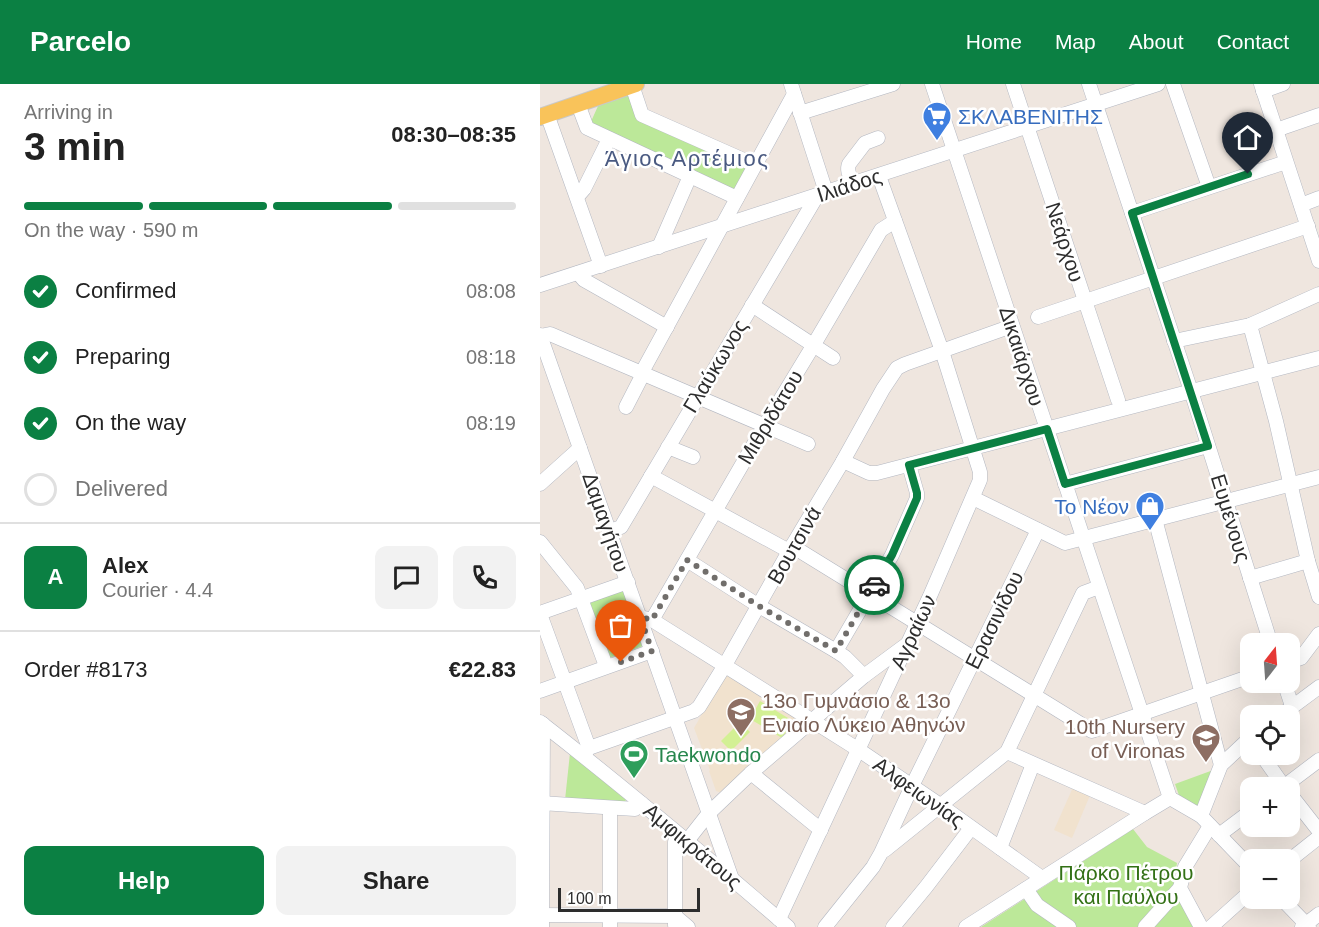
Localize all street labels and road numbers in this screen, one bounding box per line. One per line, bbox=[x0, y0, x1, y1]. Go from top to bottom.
street label: Ιλιάδος bbox=[814, 164, 884, 206]
street label: Νεάρχου bbox=[1041, 199, 1089, 285]
street label: Δικαιάρχου bbox=[995, 303, 1049, 409]
street label: Γλαύκωνος bbox=[678, 315, 752, 417]
street label: Μιθριδάτου bbox=[733, 366, 807, 468]
street label: Δαμαγήτου bbox=[578, 469, 634, 575]
street label: Ευμένους bbox=[1207, 471, 1255, 565]
street label: Βουτσινά bbox=[763, 502, 825, 588]
street label: Ερασινίδου bbox=[960, 567, 1028, 673]
street label: Αγραίων bbox=[886, 591, 940, 673]
street label: Αλφειωνίας bbox=[869, 752, 969, 832]
street label: Αμφικράτους bbox=[640, 799, 746, 893]

